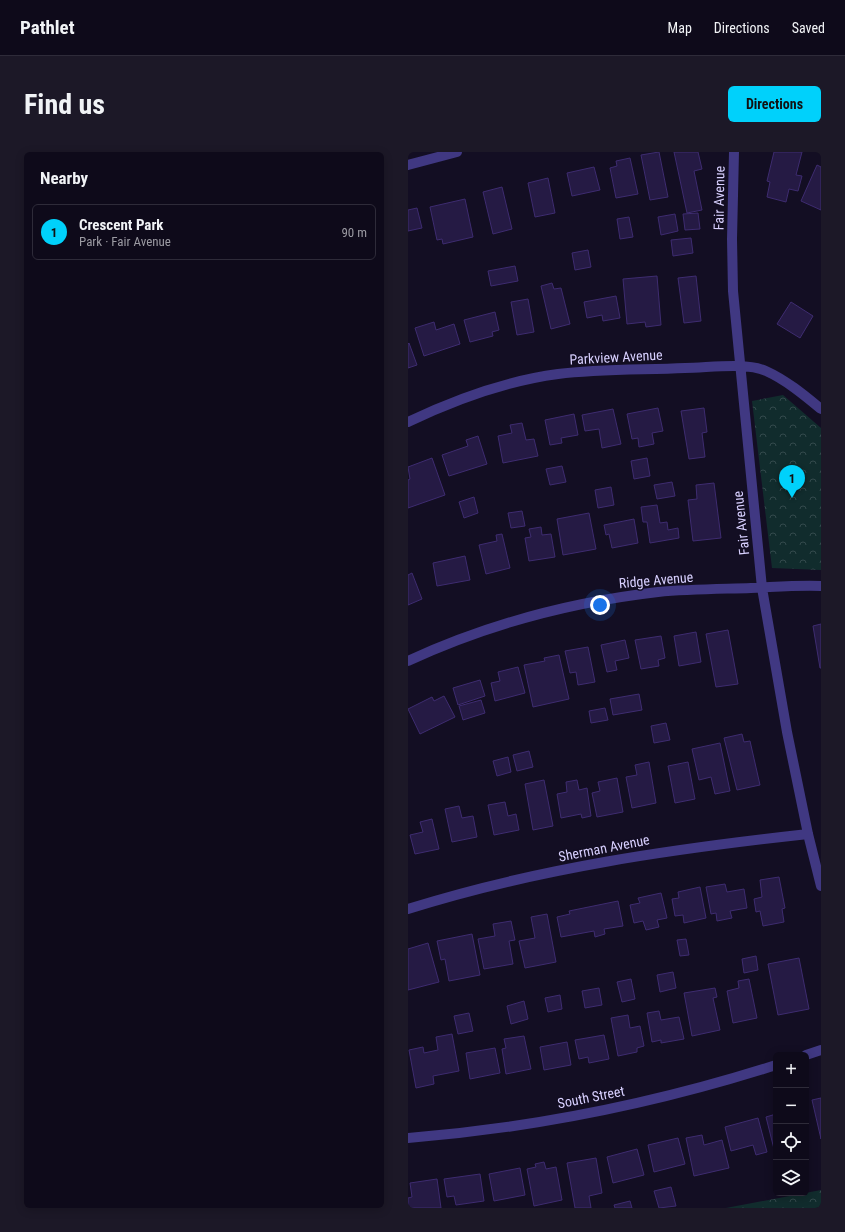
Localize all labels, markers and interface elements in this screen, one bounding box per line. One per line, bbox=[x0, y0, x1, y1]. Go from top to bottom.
text: Pathlet bbox=[20, 16, 75, 39]
text: Map bbox=[668, 20, 692, 36]
text: Directions bbox=[714, 20, 770, 36]
text: Saved bbox=[792, 20, 825, 36]
button: Directions bbox=[728, 86, 821, 122]
text: Find us bbox=[24, 88, 105, 121]
street label: Fair Avenue bbox=[710, 165, 728, 230]
text: Nearby bbox=[40, 168, 88, 188]
text: Crescent Park bbox=[79, 216, 164, 234]
text: 1 bbox=[51, 225, 57, 240]
text: 90 m bbox=[341, 225, 367, 240]
text: Park · Fair Avenue bbox=[79, 234, 171, 249]
street label: Parkview Avenue bbox=[569, 347, 663, 367]
pin: 1 bbox=[779, 465, 805, 498]
street label: Fair Avenue bbox=[730, 490, 752, 556]
street label: Ridge Avenue bbox=[618, 569, 694, 591]
your location bbox=[590, 595, 610, 615]
street label: Sherman Avenue bbox=[557, 831, 651, 865]
map controls bbox=[773, 1052, 809, 1196]
button: + bbox=[773, 1052, 809, 1088]
street label: South Street bbox=[556, 1083, 626, 1111]
button: − bbox=[773, 1088, 809, 1124]
button: locate bbox=[773, 1124, 809, 1160]
button: layers bbox=[773, 1160, 809, 1196]

